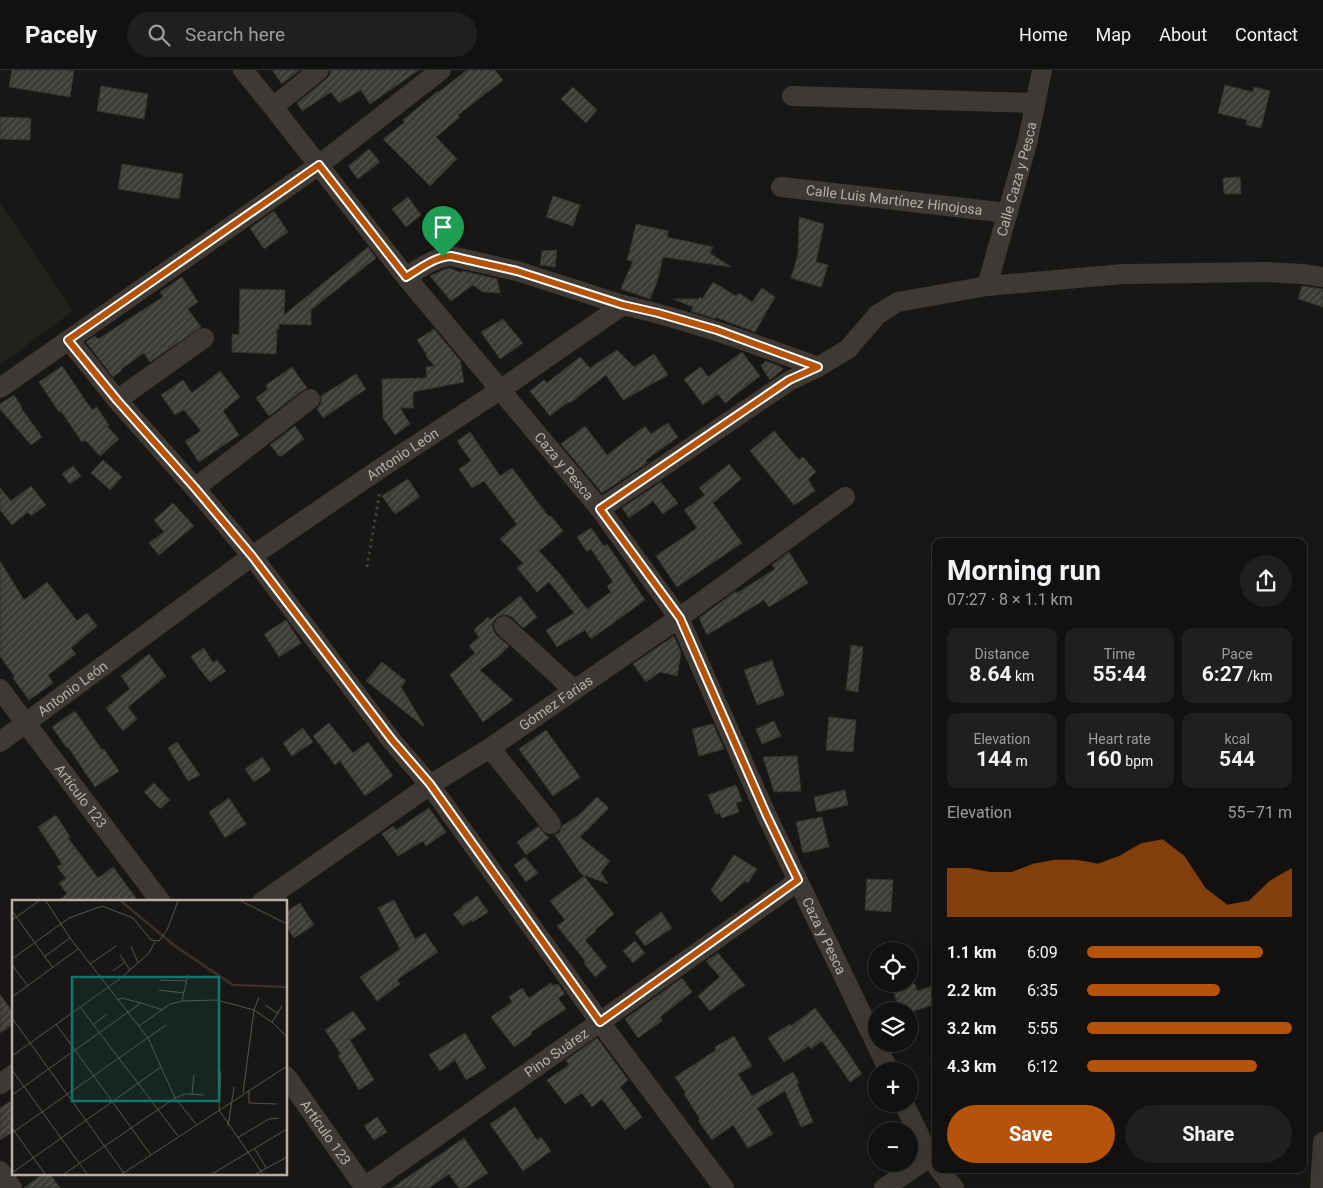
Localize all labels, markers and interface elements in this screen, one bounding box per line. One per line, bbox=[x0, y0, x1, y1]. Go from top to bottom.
search box bbox=[127, 12, 477, 57]
text: Pacely bbox=[25, 21, 97, 49]
icon: search bbox=[145, 21, 173, 49]
text: Search here bbox=[185, 23, 285, 46]
text: Home bbox=[1019, 24, 1068, 45]
text: Map bbox=[1096, 24, 1131, 45]
text: About bbox=[1159, 24, 1207, 45]
text: Contact bbox=[1235, 24, 1298, 45]
street label: Calle Caza y Pesca bbox=[993, 121, 1039, 238]
street label: Calle Luis Martínez Hinojosa bbox=[805, 182, 983, 218]
pin bbox=[422, 206, 464, 257]
icon: arrive bbox=[429, 213, 457, 241]
street label: Antonio León bbox=[364, 425, 441, 483]
street label: Caza y Pesca bbox=[531, 429, 597, 503]
text: Morning run bbox=[947, 554, 1101, 587]
button: share bbox=[1240, 555, 1292, 607]
text: 07:27 · 8 × 1.1 km bbox=[947, 590, 1073, 609]
text: Distance bbox=[975, 646, 1029, 662]
text: Time bbox=[1104, 646, 1135, 662]
text: Pace bbox=[1222, 646, 1253, 662]
street label: Antonio León bbox=[34, 658, 110, 720]
text: 8.64 bbox=[969, 662, 1012, 686]
text: 55:44 bbox=[1092, 662, 1147, 686]
text: 6:27 bbox=[1202, 662, 1244, 686]
text: km bbox=[1012, 668, 1034, 684]
text: /km bbox=[1244, 668, 1273, 684]
street label: Gómez Farias bbox=[516, 672, 596, 734]
text: Elevation bbox=[973, 731, 1030, 747]
text: Heart rate bbox=[1088, 731, 1151, 747]
text: kcal bbox=[1225, 731, 1250, 747]
text: 144 bbox=[976, 747, 1012, 771]
text: 160 bbox=[1086, 747, 1122, 771]
text: 544 bbox=[1219, 747, 1255, 771]
text: m bbox=[1012, 753, 1028, 769]
text: bpm bbox=[1122, 753, 1153, 769]
street label: Artículo 123 bbox=[52, 761, 110, 831]
text: Elevation bbox=[947, 803, 1012, 822]
text: 55–71 m bbox=[1228, 803, 1292, 822]
street label: Caza y Pesca bbox=[799, 895, 850, 977]
inset map bbox=[12, 900, 288, 1176]
map controls bbox=[868, 942, 918, 1172]
button: locate bbox=[868, 942, 918, 992]
text: 1.1 km bbox=[947, 943, 996, 962]
text: 6:09 bbox=[1027, 943, 1058, 962]
text: 2.2 km bbox=[947, 981, 996, 1000]
text: 6:35 bbox=[1027, 981, 1058, 1000]
button: layers bbox=[868, 1002, 918, 1052]
text: 3.2 km bbox=[947, 1019, 996, 1038]
text: 5:55 bbox=[1027, 1019, 1058, 1038]
street label: Pino Suárez bbox=[521, 1025, 591, 1080]
text: 4.3 km bbox=[947, 1057, 996, 1076]
text: 6:12 bbox=[1027, 1057, 1058, 1076]
button: + bbox=[868, 1062, 918, 1112]
street label: Artículo 123 bbox=[297, 1097, 354, 1168]
button: Save bbox=[947, 1105, 1115, 1163]
button: Share bbox=[1125, 1105, 1292, 1163]
button: − bbox=[868, 1122, 918, 1172]

